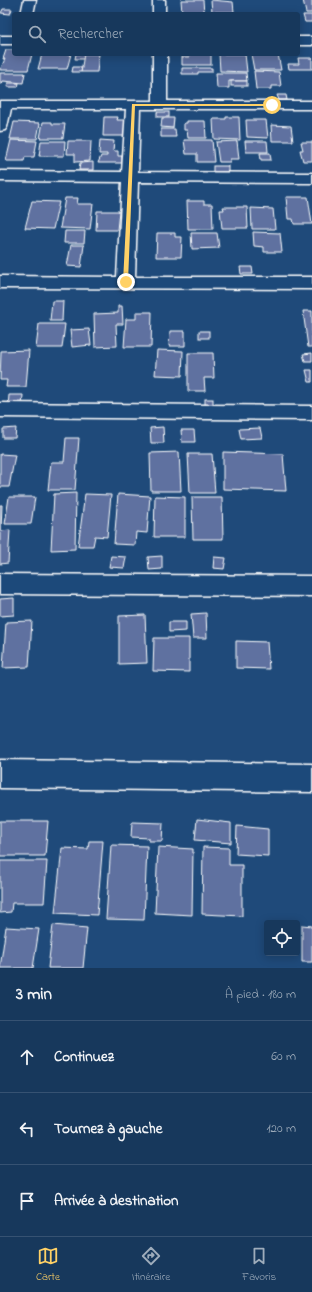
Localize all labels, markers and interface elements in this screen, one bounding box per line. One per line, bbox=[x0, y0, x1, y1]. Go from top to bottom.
search box bbox=[12, 12, 300, 56]
icon: search bbox=[26, 23, 48, 45]
text: Rechercher bbox=[58, 23, 123, 45]
route start bbox=[263, 96, 281, 114]
route end bbox=[117, 273, 135, 291]
map controls bbox=[264, 920, 300, 956]
button: locate bbox=[264, 920, 300, 956]
text: 3 min bbox=[16, 982, 52, 1007]
text: À pied · 180 m bbox=[225, 985, 296, 1004]
icon: ahead bbox=[16, 1046, 38, 1068]
text: Continuez bbox=[54, 1046, 114, 1068]
text: 60 m bbox=[271, 1047, 296, 1066]
icon: left bbox=[16, 1118, 38, 1140]
text: Tournez à gauche bbox=[54, 1118, 162, 1140]
text: 120 m bbox=[266, 1119, 296, 1138]
icon: arrive bbox=[16, 1190, 38, 1212]
text: Arrivée à destination bbox=[54, 1190, 179, 1212]
tab: Carte bbox=[36, 1245, 60, 1285]
tab: Itinéraire bbox=[132, 1245, 170, 1285]
tab: Favoris bbox=[242, 1245, 276, 1285]

